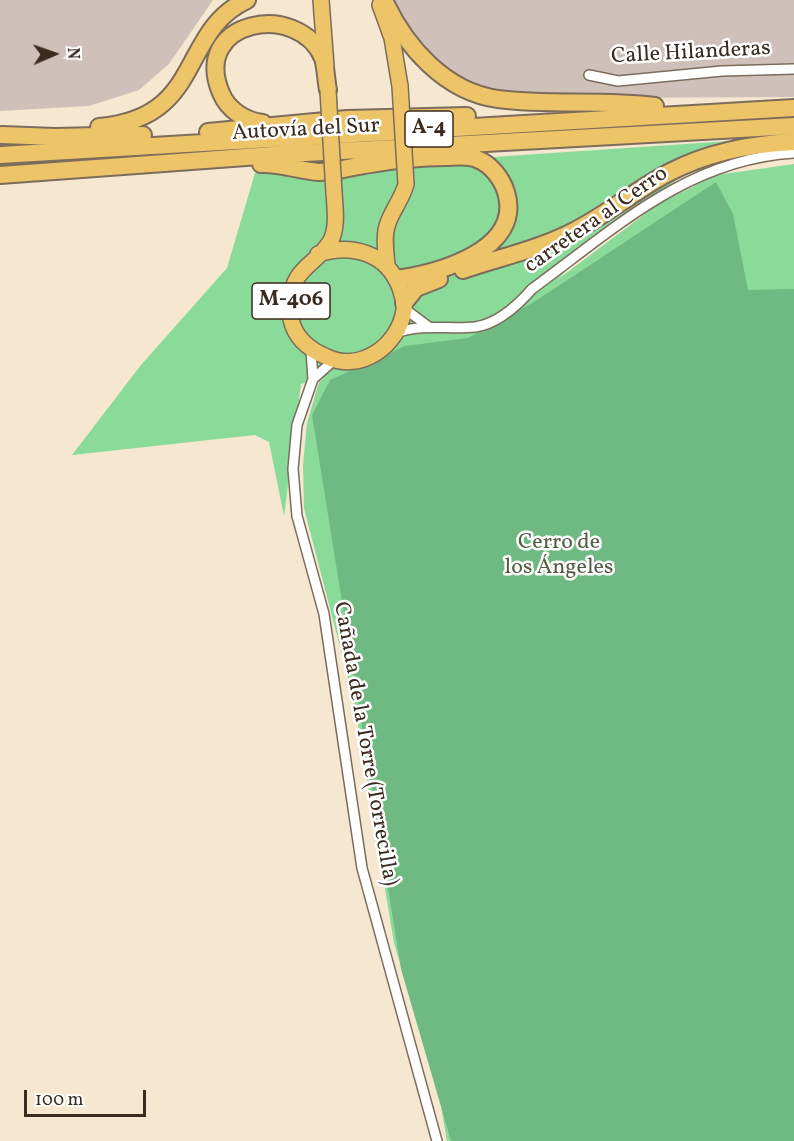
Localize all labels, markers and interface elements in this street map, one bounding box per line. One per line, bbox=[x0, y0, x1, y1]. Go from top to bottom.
north arrow bbox=[24, 24, 84, 84]
street label: Calle Hilanderas bbox=[611, 37, 771, 71]
text: N bbox=[61, 47, 83, 60]
road number: A-4 bbox=[405, 111, 453, 147]
street label: Autovía del Sur bbox=[232, 114, 380, 148]
street label: carretera al Cerro bbox=[520, 162, 674, 280]
road number: M-406 bbox=[252, 283, 330, 319]
park label: Cerro de los Ángeles bbox=[505, 531, 613, 582]
street label: Cañada de la Torre (Torrecilla) bbox=[326, 600, 402, 888]
scale bar bbox=[27, 1078, 148, 1116]
text: 100 m bbox=[35, 1088, 84, 1113]

